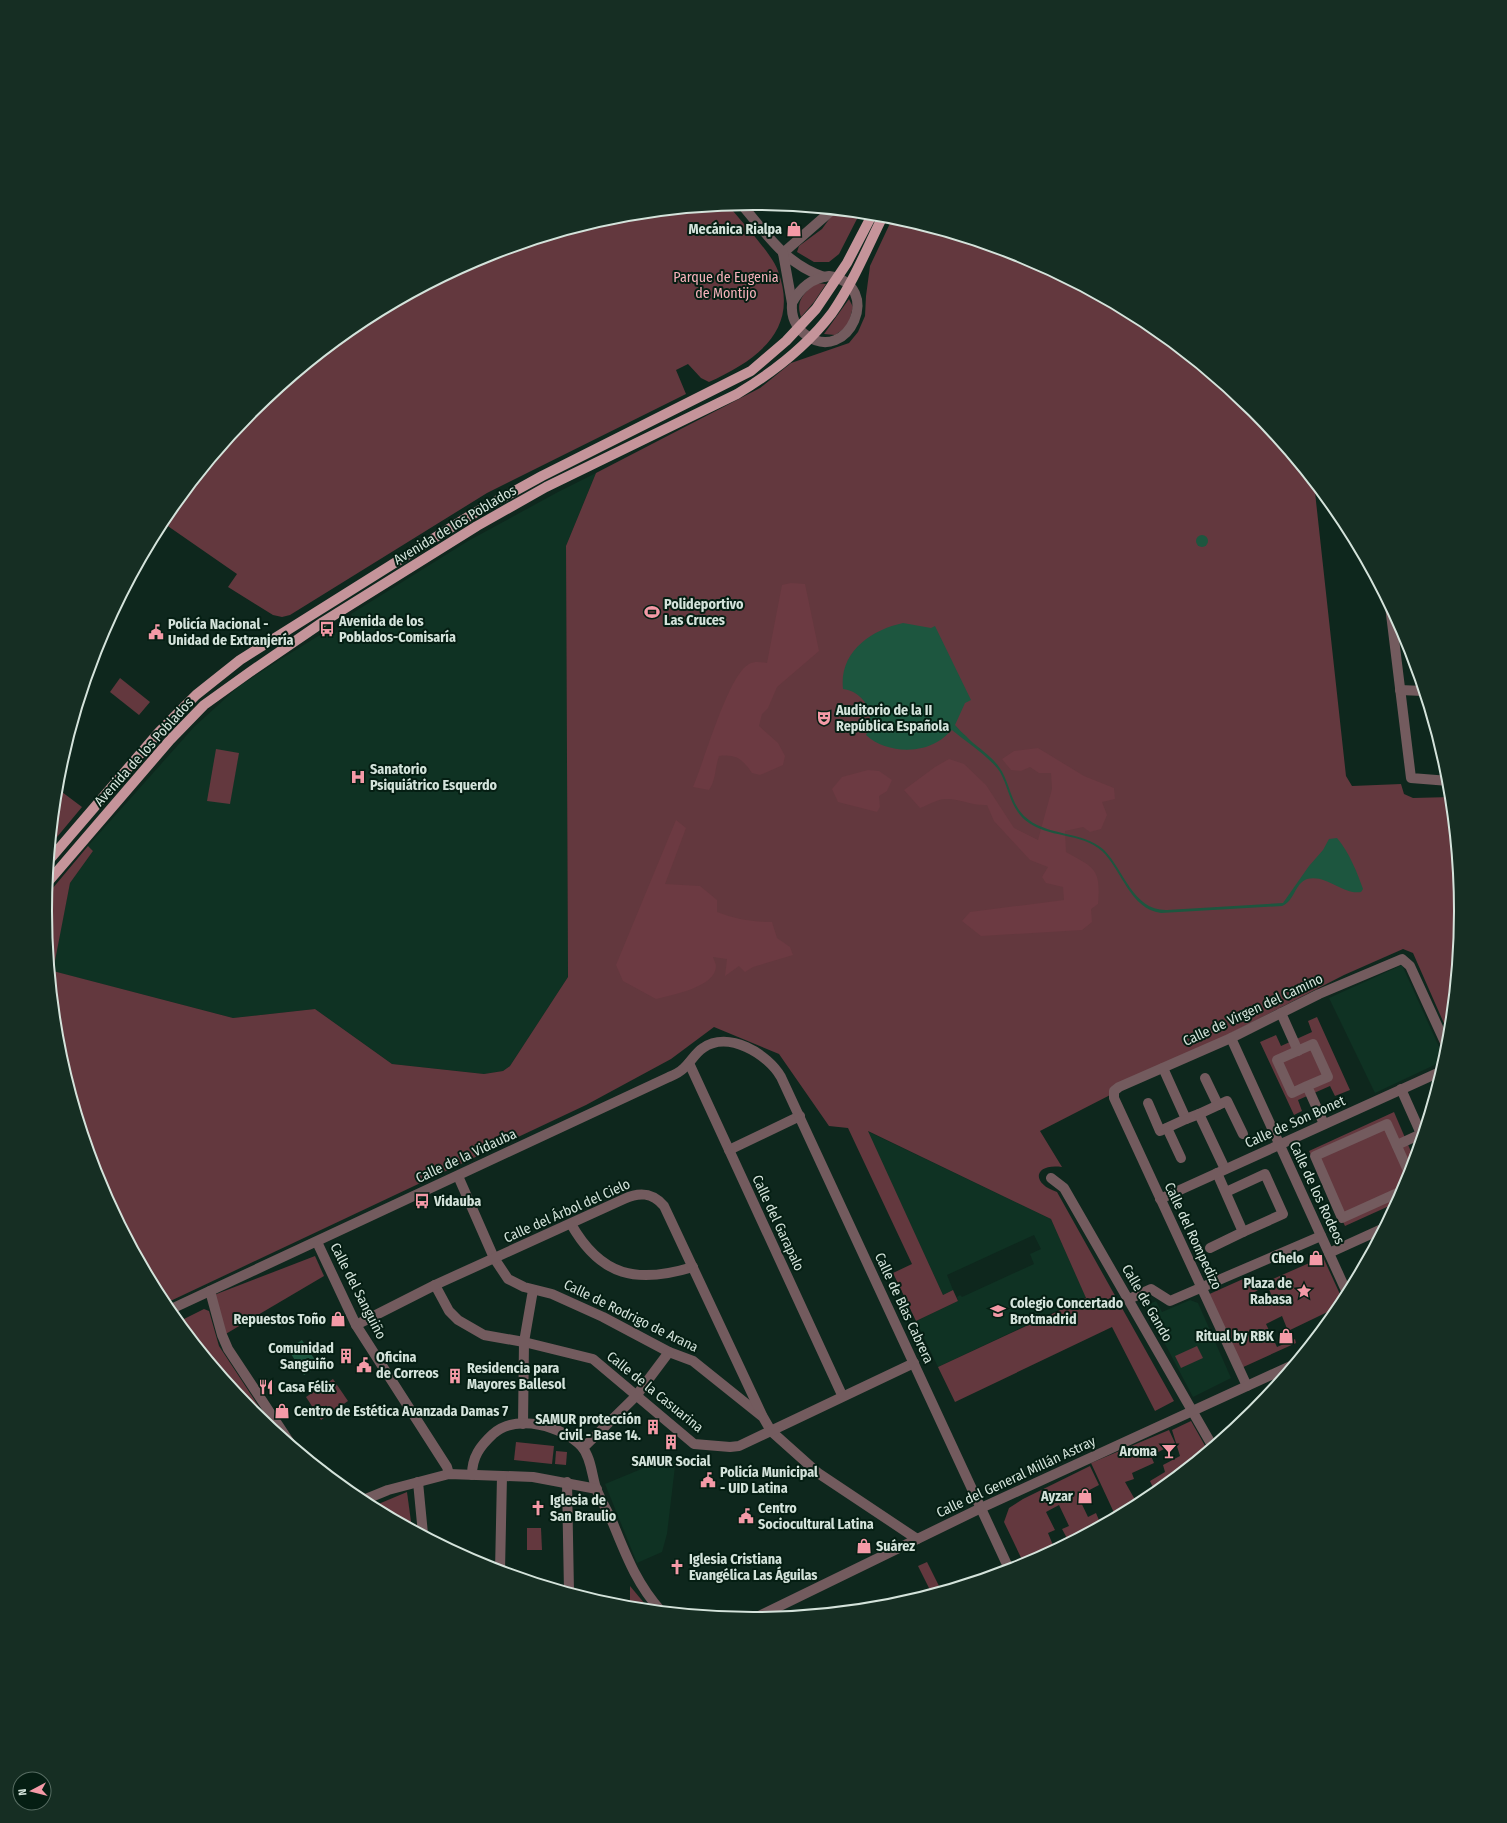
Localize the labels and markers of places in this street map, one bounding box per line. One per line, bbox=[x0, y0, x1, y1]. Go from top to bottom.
shop icon: Mecánica Rialpa bbox=[785, 220, 803, 238]
place label: Mecánica Rialpa bbox=[689, 221, 782, 238]
place label: Polideportivo Las Cruces bbox=[664, 596, 744, 629]
sports icon: Polideportivo Las Cruces bbox=[643, 603, 661, 621]
place label: Avenida de los Poblados-Comisaría bbox=[338, 613, 456, 646]
place label: Policía Nacional - Unidad de Extranjería bbox=[168, 616, 294, 649]
bus stop icon: Avenida de los Poblados-Comisaría bbox=[318, 620, 336, 638]
public building icon: Policía Nacional - Unidad de Extranjería bbox=[147, 623, 165, 641]
place label: Auditorio de la II República Española bbox=[835, 702, 949, 735]
theatre icon: Auditorio de la II República Española bbox=[815, 709, 833, 727]
place label: Sanatorio Psiquiátrico Esquerdo bbox=[370, 761, 498, 794]
hospital icon: Sanatorio Psiquiátrico Esquerdo bbox=[349, 768, 367, 786]
bus stop icon: Vidauba bbox=[413, 1192, 431, 1210]
place label: Vidauba bbox=[433, 1193, 481, 1210]
shop icon: Chelo bbox=[1307, 1249, 1325, 1267]
place label: Chelo bbox=[1271, 1250, 1305, 1267]
place label: Plaza de Rabasa bbox=[1244, 1275, 1292, 1308]
place icon: Plaza de Rabasa bbox=[1295, 1282, 1313, 1300]
place label: Colegio Concertado Brotmadrid bbox=[1010, 1295, 1124, 1328]
school or university icon: Colegio Concertado Brotmadrid bbox=[989, 1302, 1007, 1320]
shop icon: Repuestos Toño bbox=[329, 1310, 347, 1328]
place label: Repuestos Toño bbox=[234, 1311, 327, 1328]
shop icon: Ritual by RBK bbox=[1277, 1327, 1295, 1345]
place label: Ritual by RBK bbox=[1196, 1328, 1275, 1345]
place label: Comunidad Sanguiño bbox=[268, 1340, 335, 1373]
building icon: Comunidad Sanguiño bbox=[337, 1347, 355, 1365]
place label: Oficina de Correos bbox=[376, 1349, 439, 1382]
public building icon: Oficina de Correos bbox=[355, 1356, 373, 1374]
place label: Residencia para Mayores Ballesol bbox=[467, 1360, 566, 1393]
building icon: Residencia para Mayores Ballesol bbox=[446, 1367, 464, 1385]
restaurant icon: Casa Félix bbox=[257, 1378, 275, 1396]
place label: Casa Félix bbox=[278, 1379, 335, 1396]
shop icon: Centro de Estética Avanzada Damas 7 bbox=[273, 1402, 291, 1420]
place label: Centro de Estética Avanzada Damas 7 bbox=[294, 1403, 508, 1420]
place label: SAMUR protección civil - Base 14. bbox=[535, 1411, 641, 1444]
building icon: SAMUR protección civil - Base 14. bbox=[644, 1418, 662, 1436]
building icon: SAMUR Social bbox=[662, 1433, 680, 1451]
bar icon: Aroma bbox=[1160, 1442, 1178, 1460]
place label: Aroma bbox=[1119, 1443, 1157, 1460]
place label: SAMUR Social bbox=[632, 1453, 711, 1470]
place label: Policía Municipal - UID Latina bbox=[720, 1464, 818, 1497]
public building icon: Policía Municipal - UID Latina bbox=[699, 1471, 717, 1489]
shop icon: Ayzar bbox=[1076, 1487, 1094, 1505]
place label: Ayzar bbox=[1040, 1488, 1074, 1505]
place label: Iglesia de San Braulio bbox=[550, 1492, 617, 1525]
church icon: Iglesia de San Braulio bbox=[529, 1499, 547, 1517]
place label: Centro Sociocultural Latina bbox=[758, 1500, 874, 1533]
public building icon: Centro Sociocultural Latina bbox=[737, 1507, 755, 1525]
shop icon: Suárez bbox=[855, 1537, 873, 1555]
place label: Suárez bbox=[876, 1538, 915, 1555]
place label: Iglesia Cristiana Evangélica Las Águilas bbox=[689, 1551, 817, 1584]
church icon: Iglesia Cristiana Evangélica Las Águilas bbox=[668, 1558, 686, 1576]

